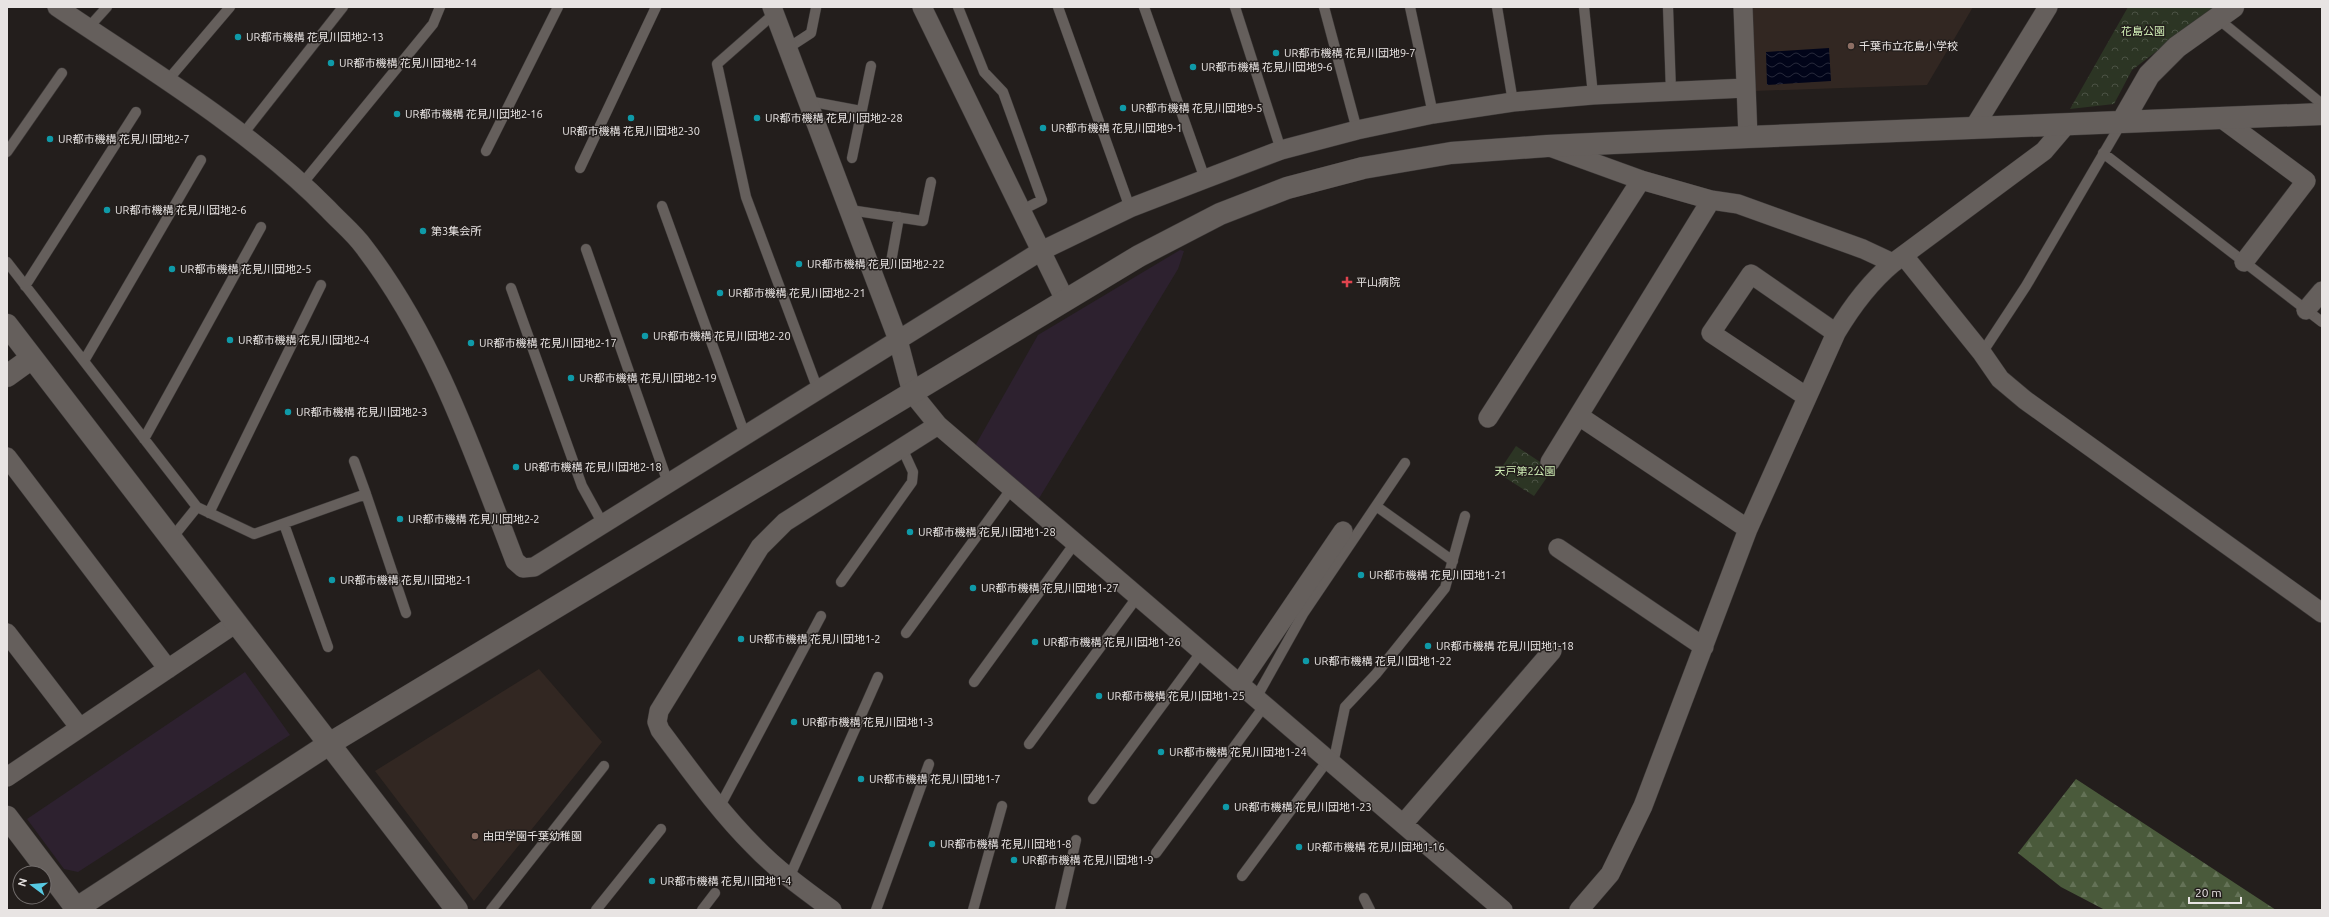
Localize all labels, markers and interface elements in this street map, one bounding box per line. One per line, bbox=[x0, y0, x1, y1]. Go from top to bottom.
park label: 花島公園 bbox=[2121, 25, 2165, 37]
place label: UR都市機構 花見川団地2-13 bbox=[246, 31, 384, 43]
marker: UR都市機構 花見川団地2-13 bbox=[233, 32, 243, 42]
place label: 千葉市立花島小学校 bbox=[1859, 40, 1958, 52]
marker: 千葉市立花島小学校 bbox=[1846, 41, 1856, 51]
place label: UR都市機構 花見川団地9-7 bbox=[1284, 47, 1415, 59]
marker: UR都市機構 花見川団地9-7 bbox=[1271, 48, 1281, 58]
place label: UR都市機構 花見川団地2-14 bbox=[339, 57, 477, 69]
marker: UR都市機構 花見川団地2-14 bbox=[326, 58, 336, 68]
place label: UR都市機構 花見川団地9-6 bbox=[1201, 61, 1332, 73]
marker: UR都市機構 花見川団地9-6 bbox=[1188, 62, 1198, 72]
place label: UR都市機構 花見川団地9-5 bbox=[1131, 102, 1262, 114]
marker: UR都市機構 花見川団地9-5 bbox=[1118, 103, 1128, 113]
place label: UR都市機構 花見川団地2-16 bbox=[405, 108, 543, 120]
marker: UR都市機構 花見川団地2-16 bbox=[392, 109, 402, 119]
place label: UR都市機構 花見川団地2-28 bbox=[765, 112, 903, 124]
marker: UR都市機構 花見川団地2-30 bbox=[626, 113, 636, 123]
marker: UR都市機構 花見川団地2-28 bbox=[752, 113, 762, 123]
place label: UR都市機構 花見川団地9-1 bbox=[1051, 122, 1182, 134]
marker: UR都市機構 花見川団地9-1 bbox=[1038, 123, 1048, 133]
place label: UR都市機構 花見川団地2-30 bbox=[562, 125, 700, 137]
place label: UR都市機構 花見川団地2-7 bbox=[58, 133, 189, 145]
marker: UR都市機構 花見川団地2-7 bbox=[45, 134, 55, 144]
place label: UR都市機構 花見川団地2-6 bbox=[115, 204, 246, 216]
marker: UR都市機構 花見川団地2-6 bbox=[102, 205, 112, 215]
place label: 第3集会所 bbox=[431, 225, 482, 237]
marker: 第3集会所 bbox=[418, 226, 428, 236]
place label: UR都市機構 花見川団地2-22 bbox=[807, 258, 945, 270]
marker: UR都市機構 花見川団地2-22 bbox=[794, 259, 804, 269]
place label: UR都市機構 花見川団地2-5 bbox=[180, 263, 311, 275]
marker: UR都市機構 花見川団地2-5 bbox=[167, 264, 177, 274]
marker: 平山病院 bbox=[1341, 276, 1353, 288]
place label: 平山病院 bbox=[1356, 276, 1400, 288]
place label: UR都市機構 花見川団地2-21 bbox=[728, 287, 866, 299]
marker: UR都市機構 花見川団地2-21 bbox=[715, 288, 725, 298]
place label: UR都市機構 花見川団地2-20 bbox=[653, 330, 791, 342]
marker: UR都市機構 花見川団地2-20 bbox=[640, 331, 650, 341]
place label: UR都市機構 花見川団地2-4 bbox=[238, 334, 369, 346]
marker: UR都市機構 花見川団地2-4 bbox=[225, 335, 235, 345]
place label: UR都市機構 花見川団地2-17 bbox=[479, 337, 617, 349]
marker: UR都市機構 花見川団地2-17 bbox=[466, 338, 476, 348]
place label: UR都市機構 花見川団地2-19 bbox=[579, 372, 717, 384]
marker: UR都市機構 花見川団地2-19 bbox=[566, 373, 576, 383]
place label: UR都市機構 花見川団地2-3 bbox=[296, 406, 427, 418]
marker: UR都市機構 花見川団地2-3 bbox=[283, 407, 293, 417]
place label: UR都市機構 花見川団地2-18 bbox=[524, 461, 662, 473]
marker: UR都市機構 花見川団地2-18 bbox=[511, 462, 521, 472]
park label: 天戸第2公園 bbox=[1494, 465, 1556, 477]
place label: UR都市機構 花見川団地2-2 bbox=[408, 513, 539, 525]
marker: UR都市機構 花見川団地2-2 bbox=[395, 514, 405, 524]
place label: UR都市機構 花見川団地1-28 bbox=[918, 526, 1056, 538]
marker: UR都市機構 花見川団地1-28 bbox=[905, 527, 915, 537]
place label: UR都市機構 花見川団地1-21 bbox=[1369, 569, 1507, 581]
marker: UR都市機構 花見川団地1-21 bbox=[1356, 570, 1366, 580]
place label: UR都市機構 花見川団地2-1 bbox=[340, 574, 471, 586]
marker: UR都市機構 花見川団地2-1 bbox=[327, 575, 337, 585]
place label: UR都市機構 花見川団地1-27 bbox=[981, 582, 1119, 594]
marker: UR都市機構 花見川団地1-27 bbox=[968, 583, 978, 593]
place label: UR都市機構 花見川団地1-2 bbox=[749, 633, 880, 645]
marker: UR都市機構 花見川団地1-2 bbox=[736, 634, 746, 644]
place label: UR都市機構 花見川団地1-26 bbox=[1043, 636, 1181, 648]
marker: UR都市機構 花見川団地1-26 bbox=[1030, 637, 1040, 647]
place label: UR都市機構 花見川団地1-18 bbox=[1436, 640, 1574, 652]
marker: UR都市機構 花見川団地1-18 bbox=[1423, 641, 1433, 651]
place label: UR都市機構 花見川団地1-22 bbox=[1314, 655, 1452, 667]
marker: UR都市機構 花見川団地1-22 bbox=[1301, 656, 1311, 666]
place label: UR都市機構 花見川団地1-25 bbox=[1107, 690, 1245, 702]
marker: UR都市機構 花見川団地1-25 bbox=[1094, 691, 1104, 701]
place label: UR都市機構 花見川団地1-3 bbox=[802, 716, 933, 728]
marker: UR都市機構 花見川団地1-3 bbox=[789, 717, 799, 727]
place label: UR都市機構 花見川団地1-24 bbox=[1169, 746, 1307, 758]
marker: UR都市機構 花見川団地1-24 bbox=[1156, 747, 1166, 757]
place label: UR都市機構 花見川団地1-7 bbox=[869, 773, 1000, 785]
marker: UR都市機構 花見川団地1-7 bbox=[856, 774, 866, 784]
place label: UR都市機構 花見川団地1-23 bbox=[1234, 801, 1372, 813]
marker: UR都市機構 花見川団地1-23 bbox=[1221, 802, 1231, 812]
place label: 由田学園千葉幼稚園 bbox=[483, 830, 582, 842]
marker: 由田学園千葉幼稚園 bbox=[470, 831, 480, 841]
place label: UR都市機構 花見川団地1-8 bbox=[940, 838, 1071, 850]
marker: UR都市機構 花見川団地1-8 bbox=[927, 839, 937, 849]
place label: UR都市機構 花見川団地1-16 bbox=[1307, 841, 1445, 853]
marker: UR都市機構 花見川団地1-16 bbox=[1294, 842, 1304, 852]
place label: UR都市機構 花見川団地1-9 bbox=[1022, 854, 1153, 866]
marker: UR都市機構 花見川団地1-9 bbox=[1009, 855, 1019, 865]
north arrow bbox=[12, 865, 52, 905]
place label: UR都市機構 花見川団地1-4 bbox=[660, 875, 791, 887]
marker: UR都市機構 花見川団地1-4 bbox=[647, 876, 657, 886]
text: N bbox=[15, 877, 29, 888]
scale bar bbox=[2189, 879, 2241, 905]
text: 20 m bbox=[2195, 886, 2222, 899]

